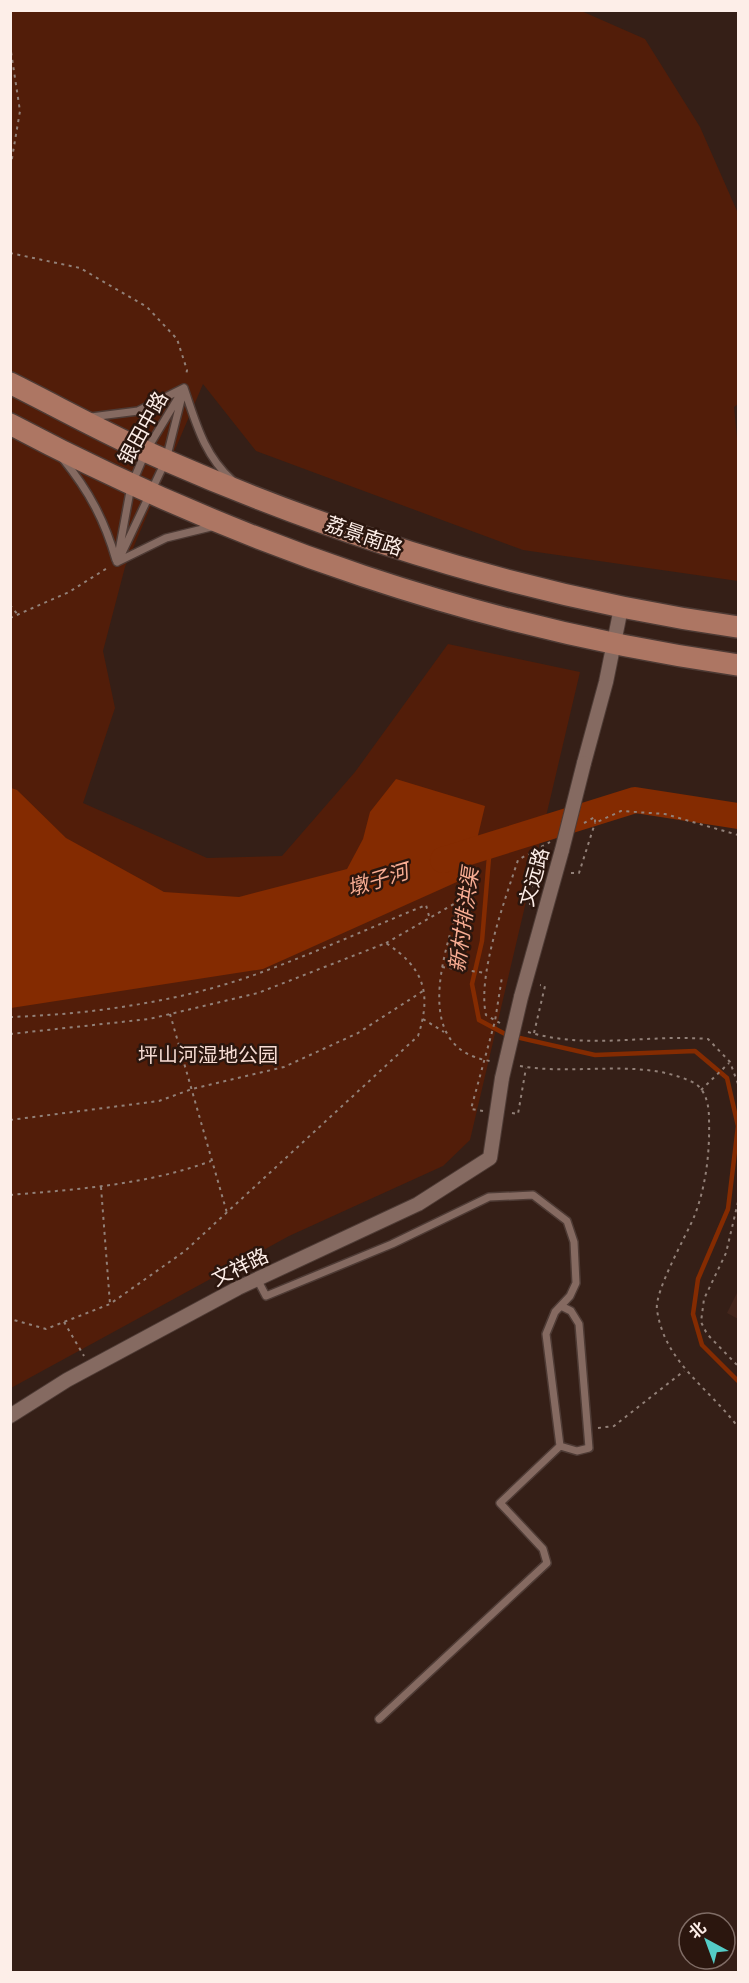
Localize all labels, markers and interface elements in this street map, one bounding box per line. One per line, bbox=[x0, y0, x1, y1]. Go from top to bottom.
street label: 银田中路 bbox=[113, 387, 173, 469]
street label: 荔景南路 bbox=[322, 512, 406, 560]
street label: 文远路 bbox=[514, 845, 554, 909]
water label: 墩子河 bbox=[344, 858, 415, 901]
water label: 新村排洪渠 bbox=[445, 863, 484, 974]
park label: 坪山河湿地公园 bbox=[138, 1043, 278, 1067]
street label: 文祥路 bbox=[208, 1243, 272, 1291]
north arrow bbox=[677, 1911, 737, 1971]
text: 北 bbox=[685, 1918, 710, 1942]

